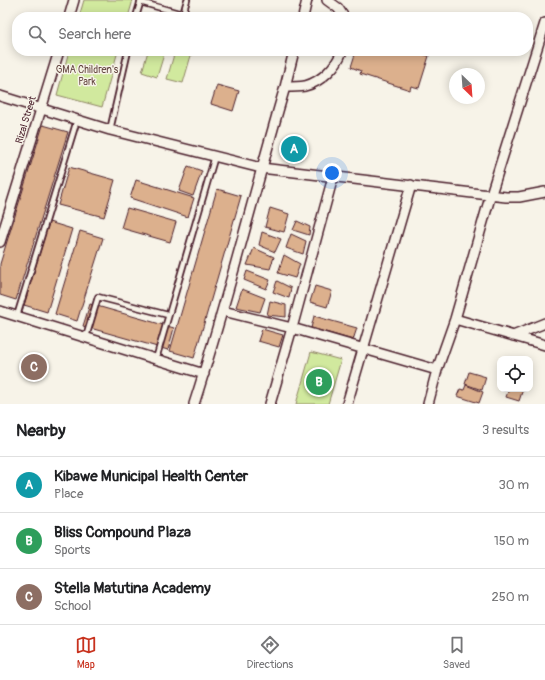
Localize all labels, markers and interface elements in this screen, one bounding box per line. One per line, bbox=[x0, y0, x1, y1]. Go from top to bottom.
search box bbox=[12, 12, 533, 56]
icon: search bbox=[26, 23, 48, 45]
text: Search here bbox=[58, 25, 131, 44]
park label: GMA Children's Park bbox=[56, 64, 119, 88]
north arrow bbox=[449, 68, 485, 104]
street label: Rizal Street bbox=[13, 94, 39, 145]
pin: A bbox=[281, 134, 307, 164]
your location bbox=[322, 163, 342, 183]
pin: C bbox=[21, 352, 47, 382]
map controls bbox=[497, 356, 533, 392]
button: locate bbox=[497, 356, 533, 392]
pin: B bbox=[306, 367, 332, 397]
text: Nearby bbox=[16, 420, 65, 441]
text: 3 results bbox=[482, 422, 529, 438]
text: Kibawe Municipal Health Center bbox=[54, 467, 248, 486]
text: A bbox=[25, 477, 33, 493]
text: 30 m bbox=[499, 477, 529, 493]
text: Place bbox=[54, 486, 83, 502]
text: Bliss Compound Plaza bbox=[54, 523, 191, 542]
text: B bbox=[25, 533, 33, 549]
text: 150 m bbox=[494, 533, 529, 549]
text: Sports bbox=[54, 542, 90, 558]
text: Stella Matutina Academy bbox=[54, 579, 211, 598]
text: C bbox=[25, 589, 33, 605]
text: 250 m bbox=[491, 589, 529, 605]
text: School bbox=[54, 598, 91, 614]
tab: Map bbox=[75, 634, 97, 671]
tab: Directions bbox=[247, 634, 293, 671]
tab: Saved bbox=[443, 634, 470, 671]

